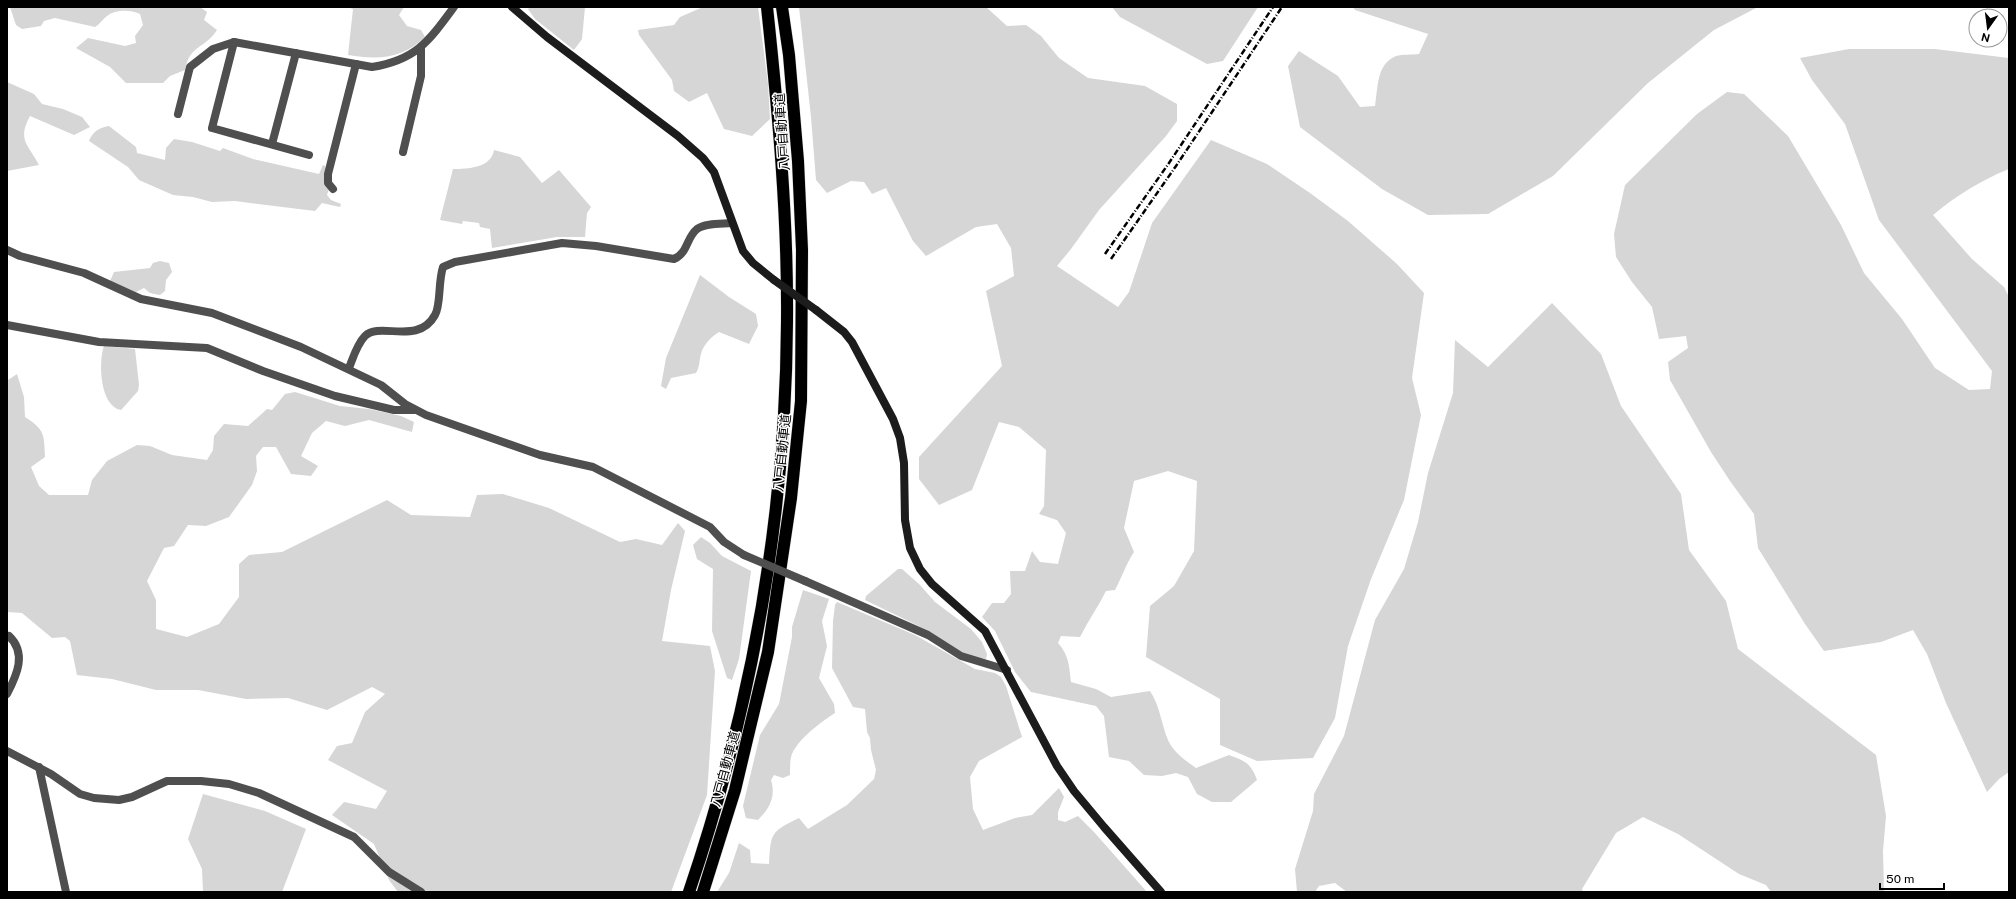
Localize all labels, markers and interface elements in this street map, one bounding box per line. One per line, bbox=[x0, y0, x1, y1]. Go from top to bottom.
north arrow bbox=[1968, 8, 2008, 48]
text: N bbox=[1980, 31, 1991, 45]
street label: 八戸自動車道 bbox=[772, 93, 792, 171]
street label: 八戸自動車道 bbox=[770, 413, 794, 493]
street label: 八戸自動車道 bbox=[708, 729, 742, 809]
scale bar bbox=[1880, 865, 1944, 891]
text: 50 m bbox=[1886, 872, 1914, 886]

